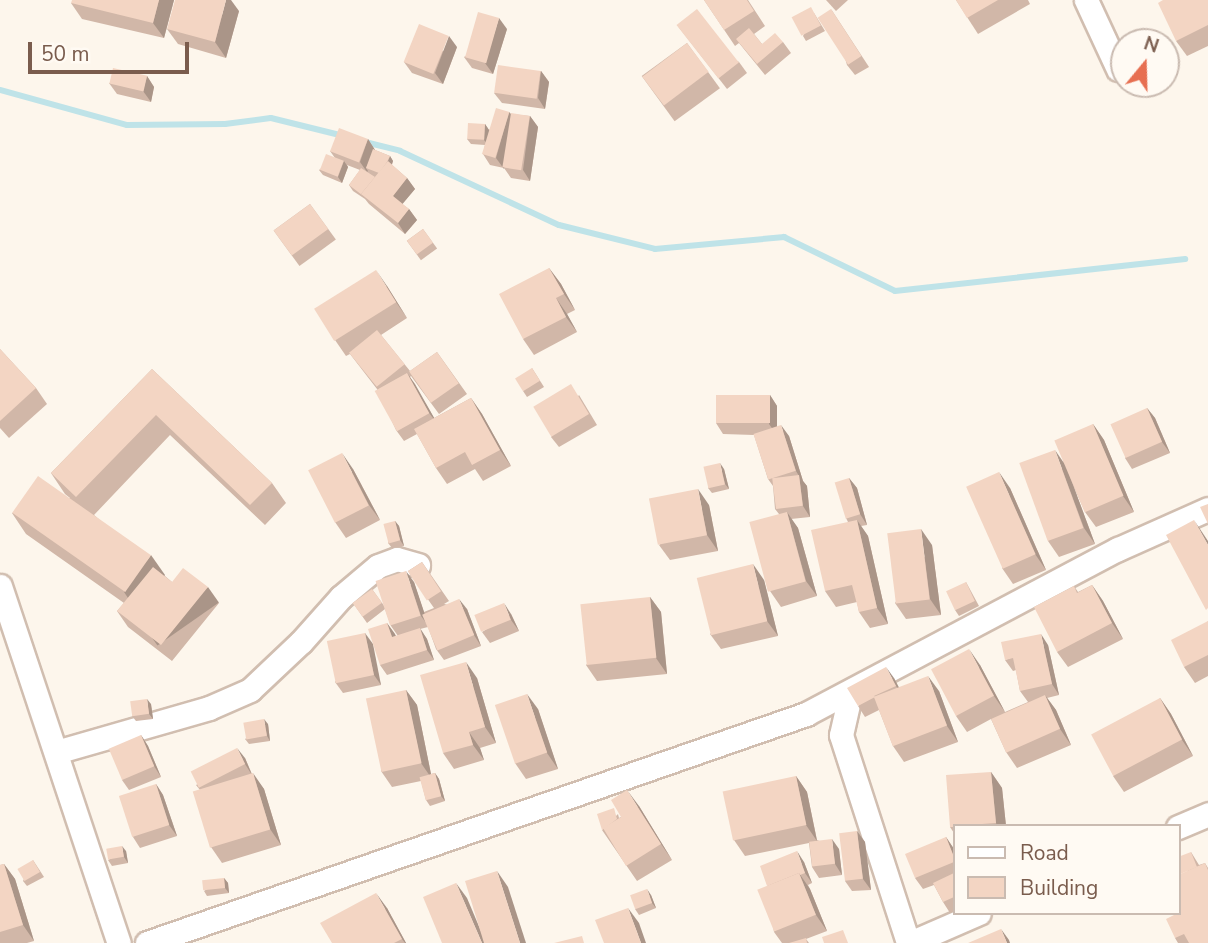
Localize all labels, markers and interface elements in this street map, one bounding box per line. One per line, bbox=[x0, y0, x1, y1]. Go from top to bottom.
scale bar bbox=[32, 28, 192, 72]
north arrow bbox=[1110, 28, 1180, 98]
text: N bbox=[1140, 30, 1162, 60]
text: 50 m bbox=[41, 40, 90, 68]
legend bbox=[953, 824, 1180, 915]
text: Road bbox=[1020, 839, 1069, 867]
text: Building bbox=[1020, 874, 1098, 902]

